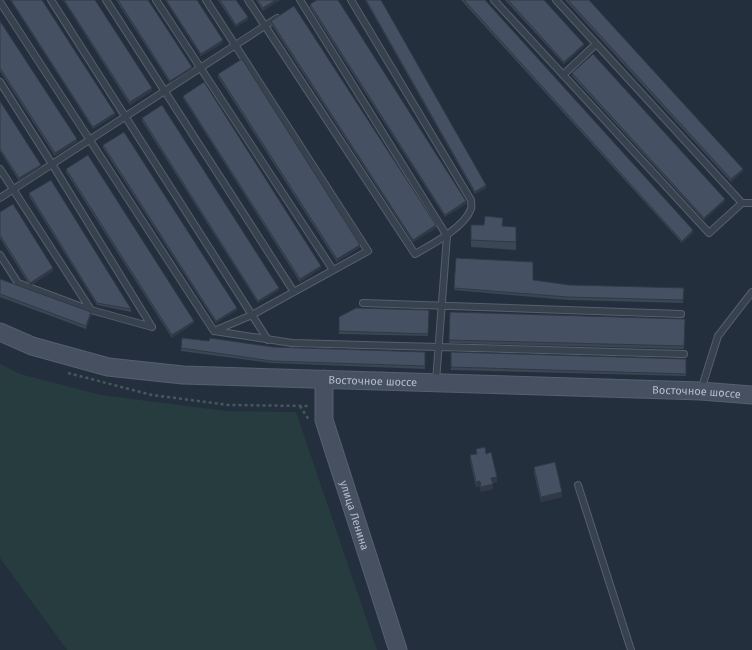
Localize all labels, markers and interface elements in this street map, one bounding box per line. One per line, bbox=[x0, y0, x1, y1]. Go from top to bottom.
street label: Восточное шоссе bbox=[328, 373, 417, 389]
street label: Восточное шоссе bbox=[652, 383, 741, 401]
street label: улица Ленина bbox=[337, 479, 372, 552]

